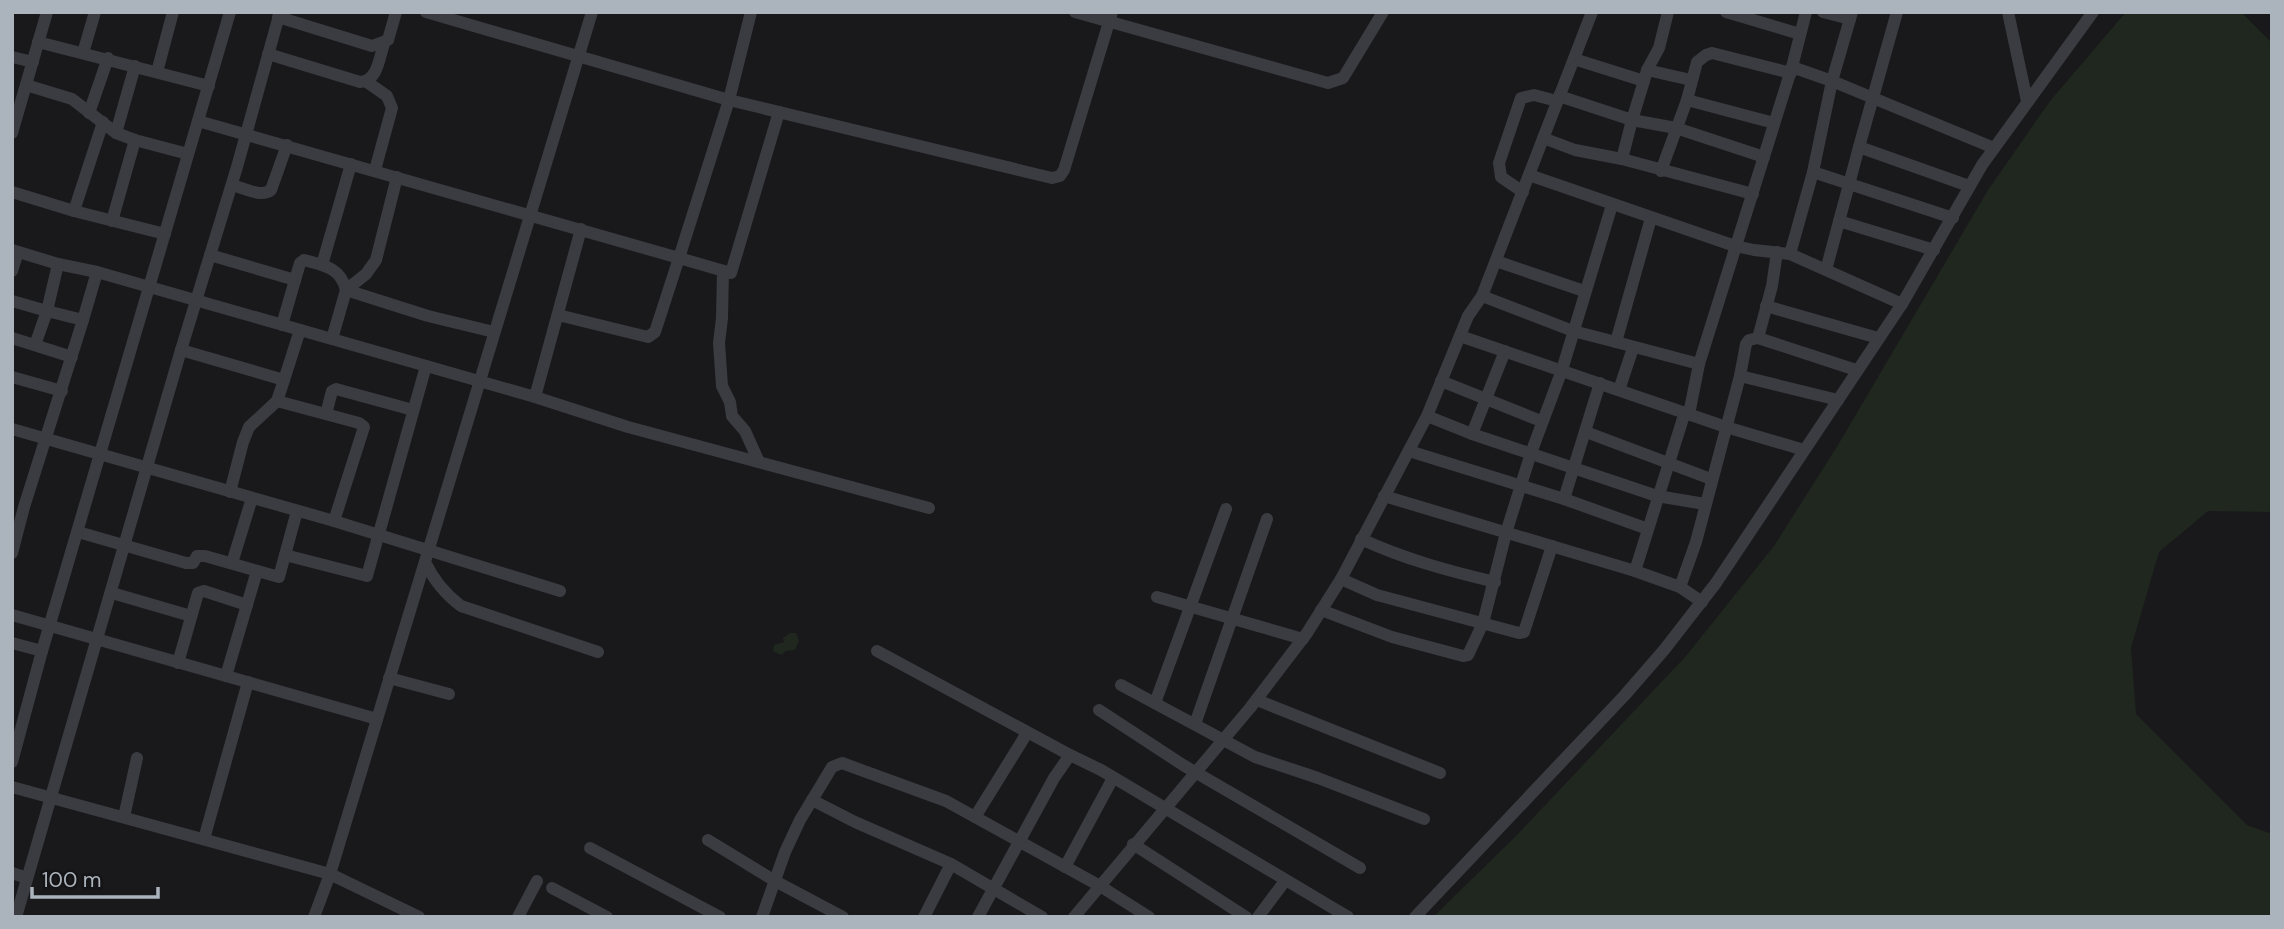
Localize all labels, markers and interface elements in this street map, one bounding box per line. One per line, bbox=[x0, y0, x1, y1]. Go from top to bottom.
scale bar bbox=[32, 856, 158, 900]
text: 100 m bbox=[42, 866, 102, 894]

